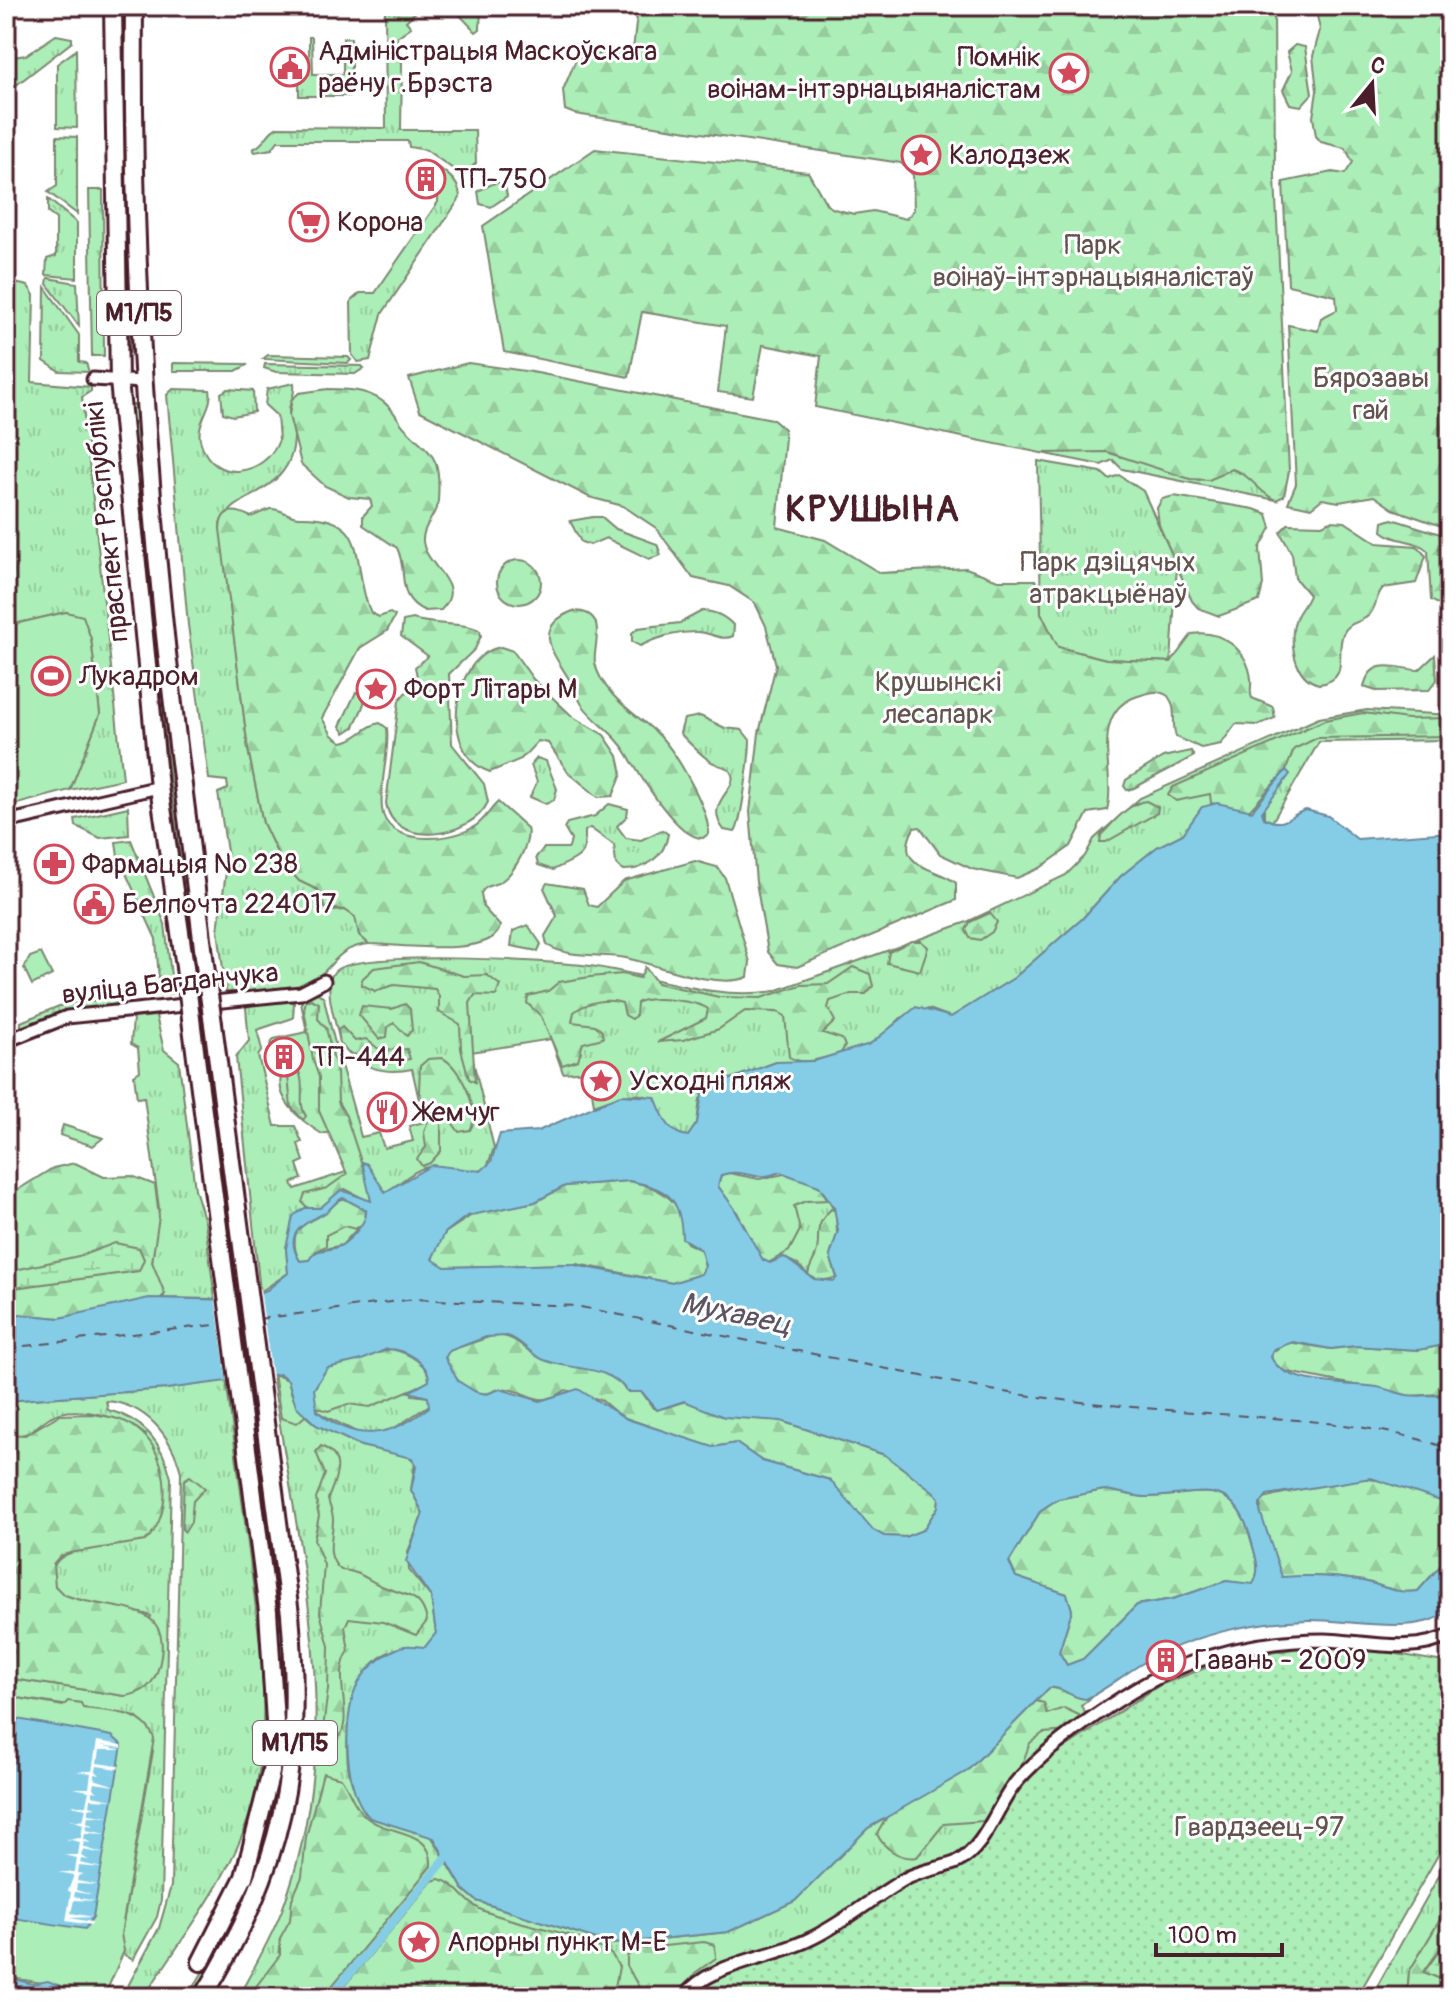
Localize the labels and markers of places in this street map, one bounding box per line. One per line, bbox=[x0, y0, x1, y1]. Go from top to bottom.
place label: Адміністрацыя Маскоўскага раёну г.Брэста bbox=[318, 34, 657, 101]
place label: Помнік воінам-інтэрнацыяналістам bbox=[707, 40, 1041, 107]
public building icon: Адміністрацыя Маскоўскага раёну г.Брэста bbox=[269, 46, 311, 88]
place icon: Помнік воінам-інтэрнацыяналістам bbox=[1048, 52, 1090, 94]
place icon: Калодзеж bbox=[900, 134, 942, 176]
place label: Калодзеж bbox=[949, 138, 1070, 173]
building icon: ТП-750 bbox=[405, 158, 447, 200]
place label: ТП-750 bbox=[454, 162, 547, 197]
supermarket icon: Корона bbox=[288, 201, 330, 243]
place label: Корона bbox=[337, 205, 423, 240]
sports icon: Лукадром bbox=[30, 655, 72, 697]
place label: Лукадром bbox=[78, 659, 199, 694]
place icon: Форт Літары М bbox=[355, 668, 397, 710]
place label: Форт Літары М bbox=[404, 672, 577, 707]
pharmacy icon: Фармацыя № 238 bbox=[33, 843, 75, 885]
place label: Фармацыя № 238 bbox=[82, 847, 298, 882]
public building icon: Белпочта 224017 bbox=[73, 883, 115, 925]
place label: Белпочта 224017 bbox=[122, 887, 337, 922]
building icon: ТП-444 bbox=[263, 1036, 305, 1078]
place label: ТП-444 bbox=[312, 1040, 405, 1075]
place icon: Усходні пляж bbox=[580, 1060, 622, 1102]
place label: Усходні пляж bbox=[629, 1064, 791, 1099]
restaurant icon: Жемчуг bbox=[366, 1091, 408, 1133]
place label: Жемчуг bbox=[411, 1095, 500, 1130]
building icon: Гавань - 2009 bbox=[1145, 1639, 1187, 1681]
place label: Гавань - 2009 bbox=[1194, 1643, 1366, 1678]
place icon: Апорны пункт М-Е bbox=[398, 1921, 440, 1963]
place label: Апорны пункт М-Е bbox=[447, 1925, 667, 1960]

